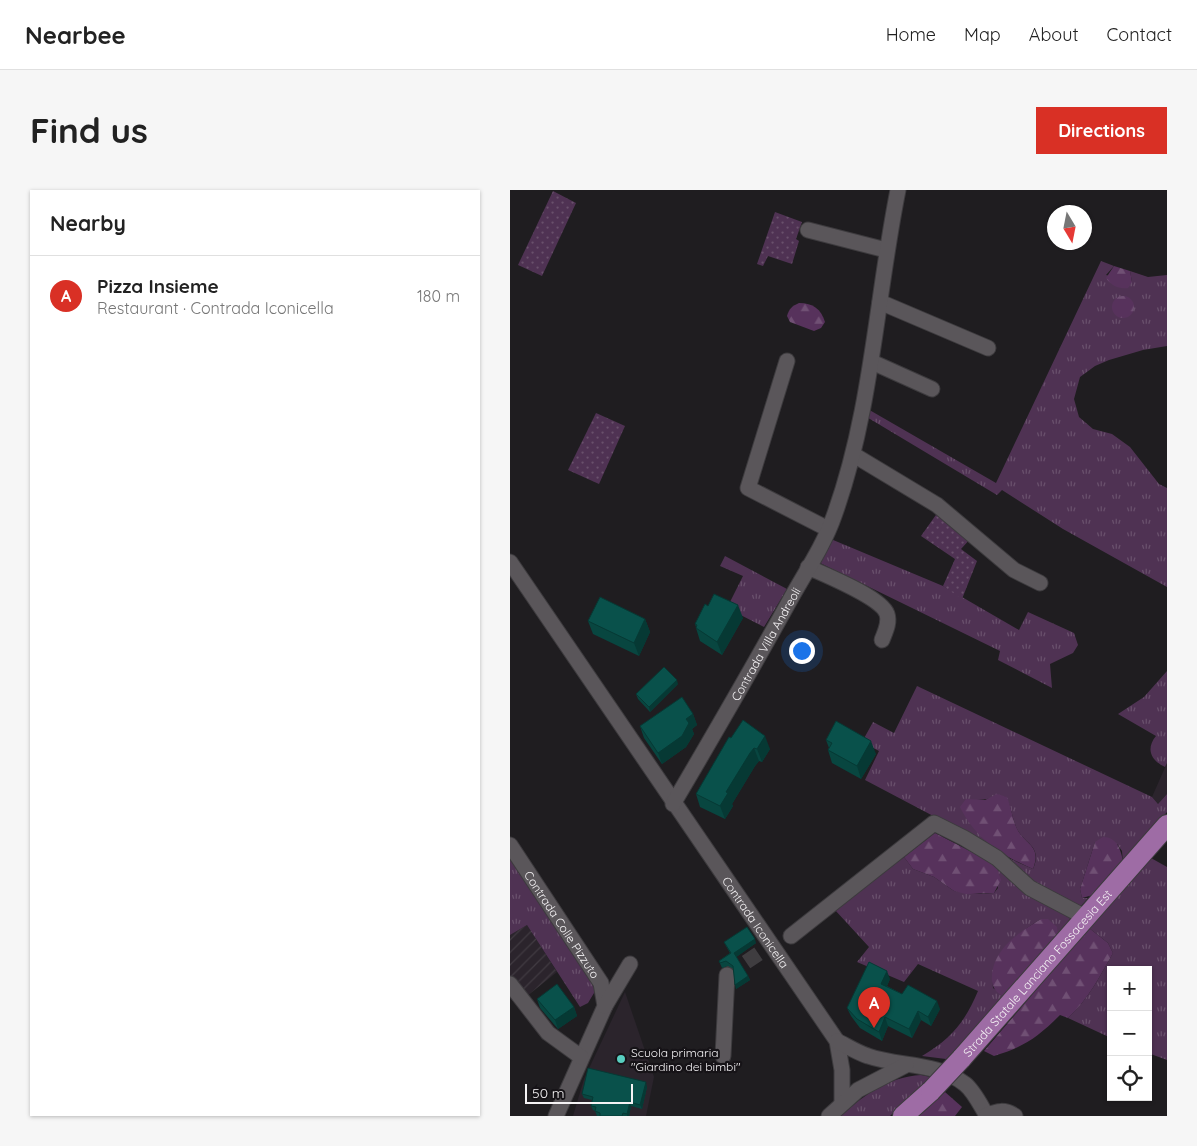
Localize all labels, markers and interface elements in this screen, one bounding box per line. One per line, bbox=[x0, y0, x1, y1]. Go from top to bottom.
text: Nearbee bbox=[25, 20, 126, 50]
text: Home bbox=[886, 23, 936, 46]
text: Map bbox=[964, 23, 1001, 46]
text: About bbox=[1029, 23, 1079, 46]
text: Contact bbox=[1107, 23, 1172, 46]
button: Directions bbox=[1036, 107, 1167, 154]
text: Find us bbox=[30, 108, 148, 152]
north arrow bbox=[1047, 205, 1092, 250]
text: Nearby bbox=[50, 210, 126, 236]
text: Pizza Insieme bbox=[97, 274, 219, 298]
text: A bbox=[61, 286, 71, 306]
text: 180 m bbox=[417, 286, 460, 306]
text: Restaurant · Contrada Iconicella bbox=[97, 298, 334, 318]
street label: Contrada Villa Andreoli bbox=[727, 584, 803, 703]
your location bbox=[789, 638, 815, 664]
street label: Contrada Colle Pizzuto bbox=[521, 868, 603, 981]
street label: Contrada Iconicella bbox=[719, 873, 792, 971]
street label: Strada Statale Lanciano Fossacesia Est bbox=[959, 886, 1115, 1059]
map controls bbox=[1107, 966, 1152, 1101]
button: + bbox=[1107, 966, 1152, 1011]
pin: A bbox=[858, 987, 890, 1028]
button: − bbox=[1107, 1011, 1152, 1056]
place label: Scuola primaria "Giardino dei bimbi" bbox=[631, 1045, 741, 1074]
marker: Scuola primaria "Giardino dei bimbi" bbox=[615, 1053, 627, 1065]
button: locate bbox=[1107, 1056, 1152, 1101]
scale bar bbox=[525, 1081, 632, 1104]
text: 50 m bbox=[532, 1084, 565, 1102]

